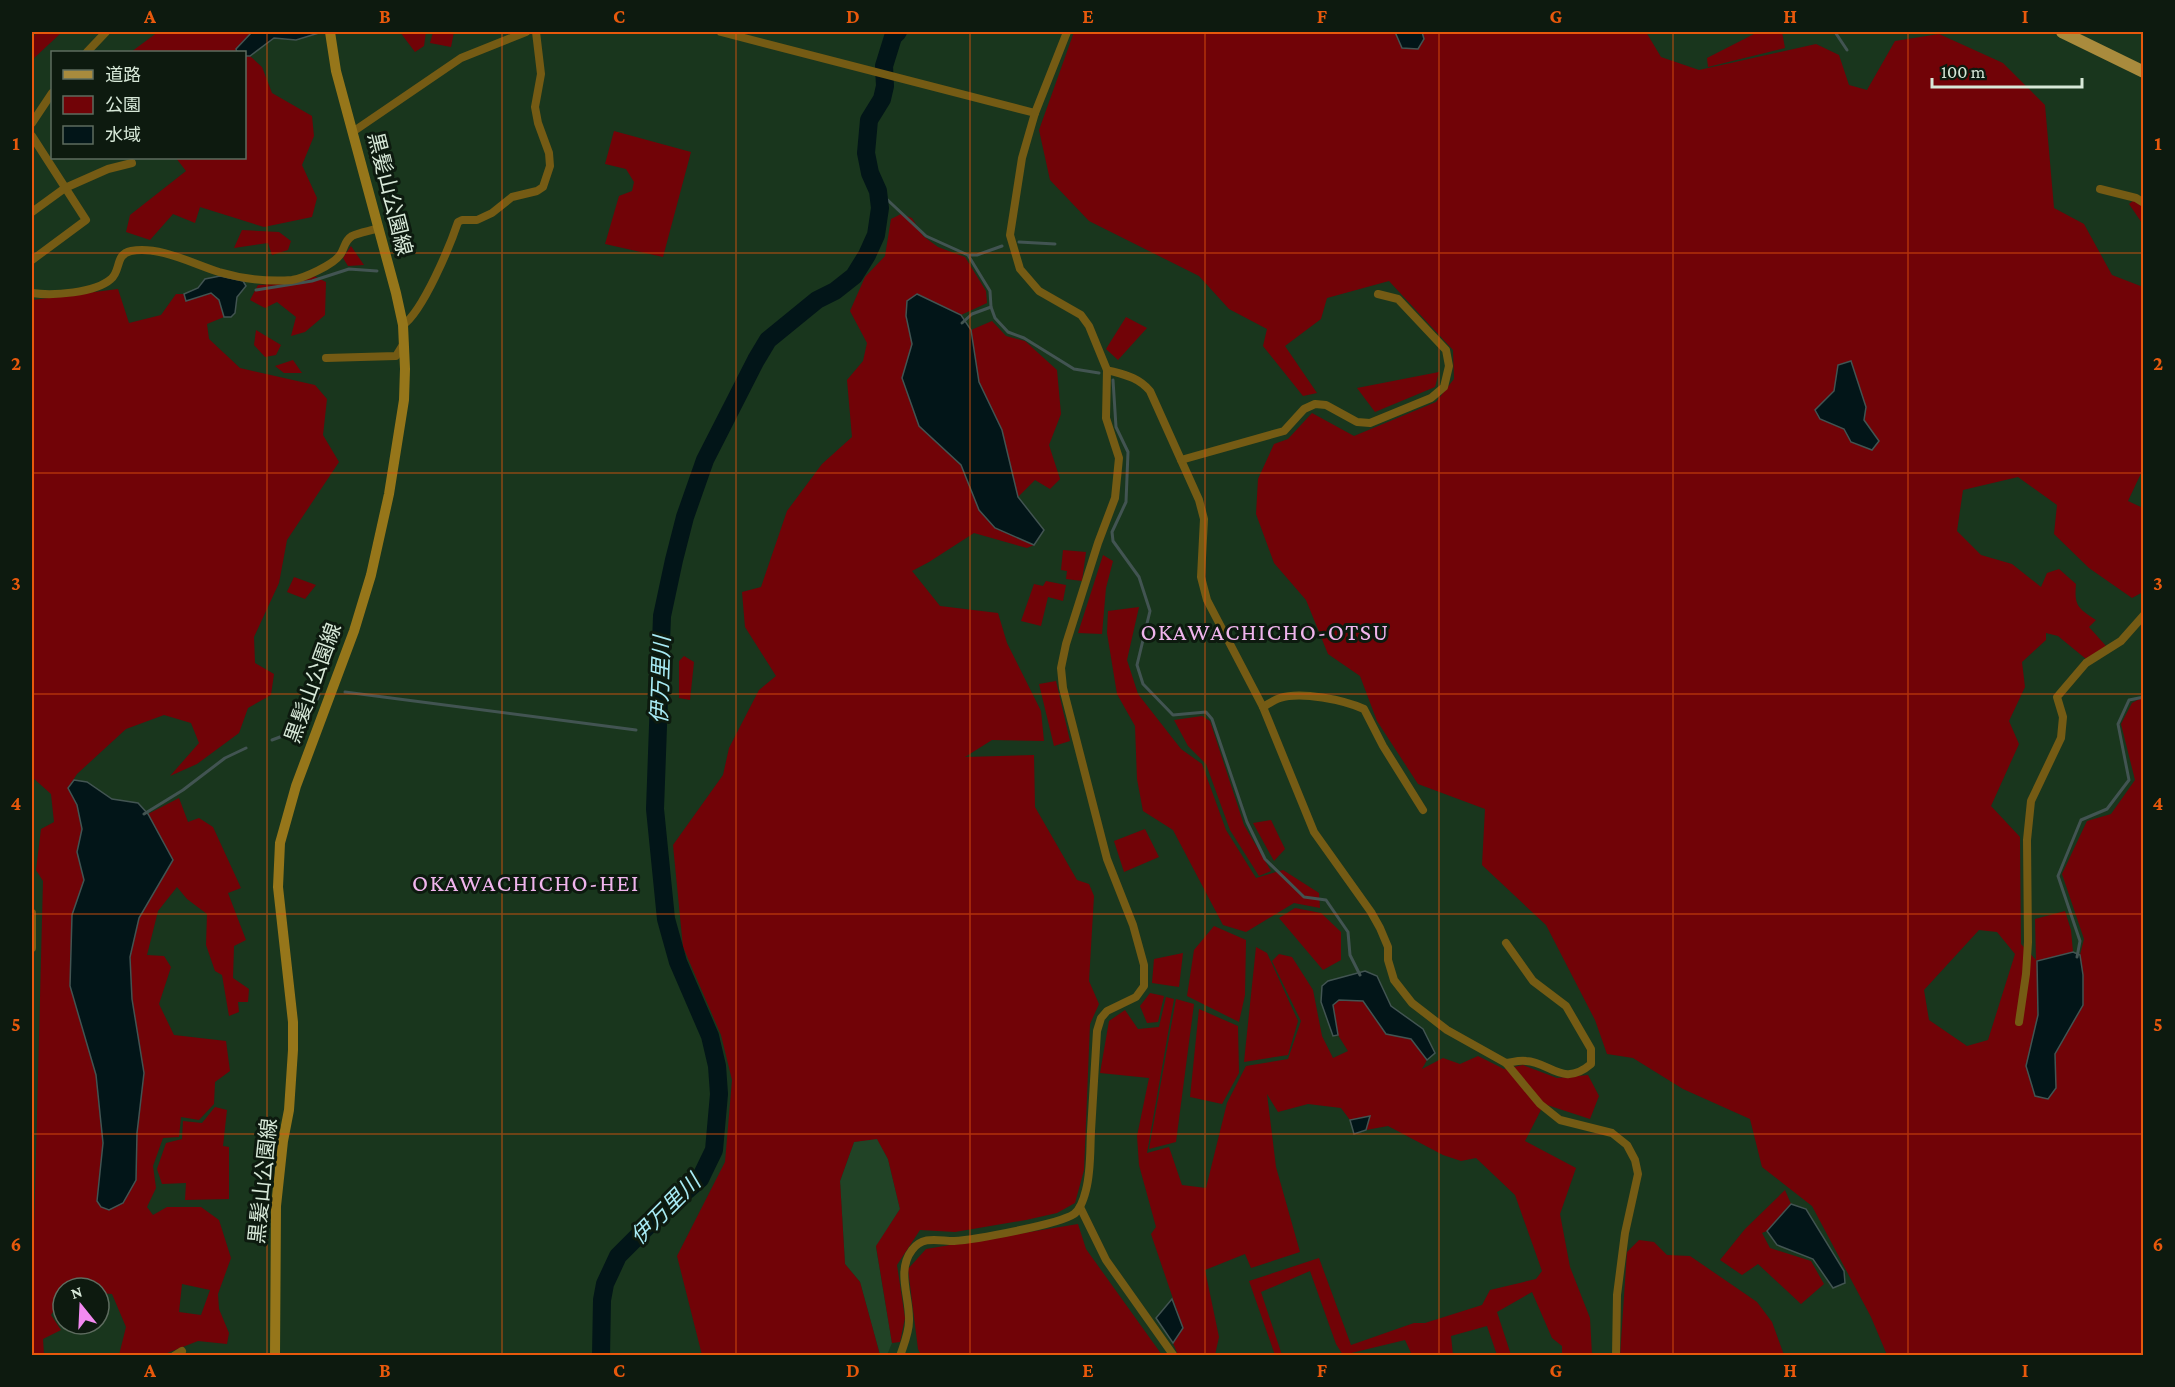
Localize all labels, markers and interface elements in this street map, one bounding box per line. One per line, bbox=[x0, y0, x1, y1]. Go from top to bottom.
text: A bbox=[143, 5, 157, 27]
text: B bbox=[379, 5, 391, 27]
text: C bbox=[613, 5, 625, 27]
text: D bbox=[846, 5, 860, 27]
text: E bbox=[1082, 5, 1094, 27]
text: F bbox=[1317, 5, 1328, 27]
text: G bbox=[1550, 5, 1563, 27]
text: H bbox=[1783, 5, 1797, 27]
text: I bbox=[2022, 5, 2029, 27]
legend bbox=[51, 51, 246, 159]
scale bar bbox=[1932, 51, 2082, 89]
text: 100 m bbox=[1941, 62, 1986, 82]
text: 道路 bbox=[105, 65, 141, 85]
text: 公園 bbox=[105, 95, 141, 115]
text: 水域 bbox=[105, 125, 141, 145]
street label: 黒髪山公園線 bbox=[363, 130, 417, 258]
text: 1 bbox=[12, 132, 20, 154]
text: 1 bbox=[2154, 132, 2162, 154]
text: 2 bbox=[11, 352, 21, 374]
text: 2 bbox=[2153, 352, 2163, 374]
text: 3 bbox=[11, 572, 21, 594]
text: 3 bbox=[2153, 572, 2163, 594]
district label: OKAWACHICHO-OTSU bbox=[1140, 618, 1390, 645]
street label: 黒髪山公園線 bbox=[280, 620, 346, 746]
water label: 伊万里川 bbox=[646, 634, 675, 724]
text: 4 bbox=[11, 792, 22, 814]
text: 4 bbox=[2153, 792, 2164, 814]
district label: OKAWACHICHO-HEI bbox=[412, 869, 640, 896]
text: 5 bbox=[11, 1013, 21, 1035]
text: 5 bbox=[2153, 1013, 2163, 1035]
street label: 黒髪山公園線 bbox=[244, 1117, 282, 1245]
water label: 伊万里川 bbox=[625, 1168, 707, 1249]
text: 6 bbox=[11, 1233, 21, 1255]
text: 6 bbox=[2153, 1233, 2163, 1255]
north arrow bbox=[51, 1276, 111, 1336]
text: N bbox=[69, 1282, 84, 1302]
text: A bbox=[143, 1359, 157, 1381]
text: B bbox=[379, 1359, 391, 1381]
text: C bbox=[613, 1359, 625, 1381]
text: D bbox=[846, 1359, 860, 1381]
text: E bbox=[1082, 1359, 1094, 1381]
text: F bbox=[1317, 1359, 1328, 1381]
text: G bbox=[1550, 1359, 1563, 1381]
text: H bbox=[1783, 1359, 1797, 1381]
text: I bbox=[2022, 1359, 2029, 1381]

